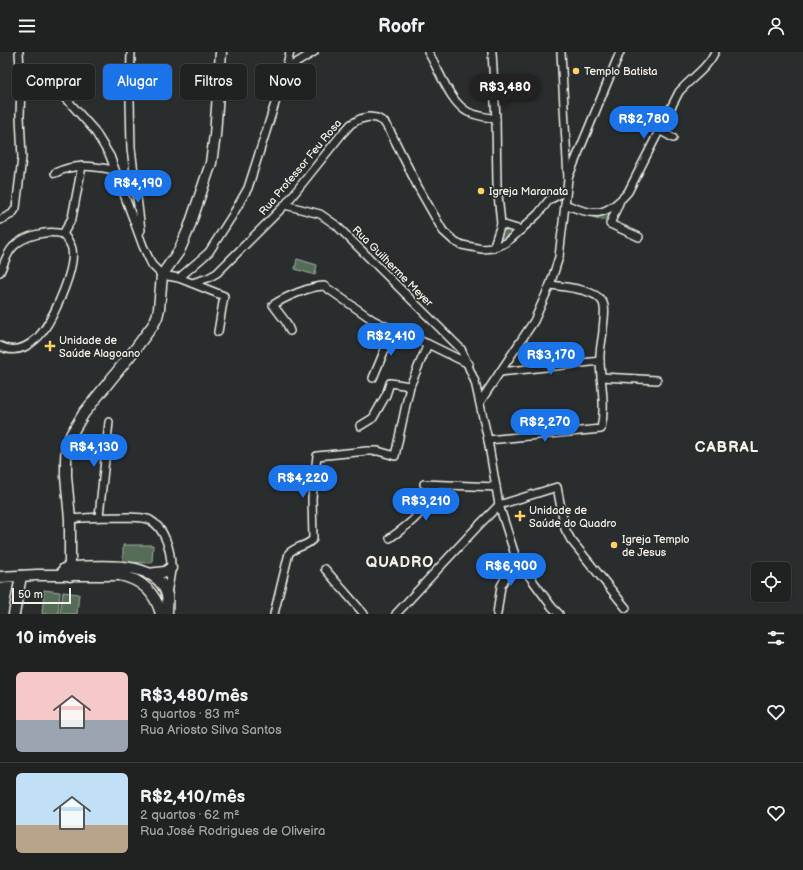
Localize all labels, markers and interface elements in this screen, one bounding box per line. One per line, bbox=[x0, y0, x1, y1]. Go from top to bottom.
icon: menu bbox=[16, 15, 38, 37]
icon: person bbox=[765, 15, 787, 37]
text: Roofr bbox=[378, 16, 425, 37]
chip: Comprar bbox=[12, 64, 95, 100]
chip: Alugar bbox=[103, 64, 172, 100]
chip: Filtros bbox=[180, 64, 247, 100]
chip: Novo bbox=[255, 64, 316, 100]
place label: Templo Batista bbox=[584, 65, 657, 78]
marker: Templo Batista bbox=[571, 66, 581, 76]
pin: R$3,480 bbox=[468, 74, 542, 108]
text: R$3,480 bbox=[479, 79, 531, 95]
pin: R$2,780 bbox=[607, 106, 681, 140]
text: R$2,780 bbox=[618, 111, 670, 127]
street label: Rua Professor Feu Rosa bbox=[256, 117, 344, 218]
pin: R$4,190 bbox=[101, 170, 175, 204]
text: R$4,190 bbox=[113, 175, 163, 191]
place label: Igreja Maranata bbox=[489, 185, 568, 198]
marker: Igreja Maranata bbox=[476, 186, 486, 196]
street label: Rua Guilherme Meyer bbox=[350, 223, 436, 310]
pin: R$2,410 bbox=[354, 323, 428, 357]
text: R$2,410 bbox=[366, 328, 416, 344]
place label: Unidade de Saúde Alagoano bbox=[59, 334, 140, 360]
marker: Unidade de Saúde Alagoano bbox=[44, 340, 56, 352]
pin: R$3,170 bbox=[514, 342, 588, 376]
text: R$3,170 bbox=[527, 347, 575, 363]
pin: R$2,270 bbox=[508, 409, 582, 443]
text: R$2,270 bbox=[520, 414, 570, 430]
pin: R$4,130 bbox=[57, 434, 131, 468]
district label: CABRAL bbox=[695, 438, 759, 457]
text: R$4,130 bbox=[69, 439, 119, 455]
pin: R$4,220 bbox=[266, 465, 340, 499]
text: R$4,220 bbox=[277, 470, 329, 486]
pin: R$3,210 bbox=[389, 488, 463, 522]
text: R$3,210 bbox=[401, 493, 451, 509]
place label: Unidade de Saúde do Quadro bbox=[529, 504, 616, 530]
marker: Unidade de Saúde do Quadro bbox=[514, 510, 526, 522]
place label: Igreja Templo de Jesus bbox=[622, 533, 690, 559]
marker: Igreja Templo de Jesus bbox=[609, 540, 619, 550]
district label: QUADRO bbox=[366, 553, 434, 572]
pin: R$6,900 bbox=[474, 553, 548, 587]
text: R$6,900 bbox=[485, 558, 537, 574]
map controls bbox=[751, 562, 791, 602]
button: locate bbox=[751, 562, 791, 602]
scale bar bbox=[12, 586, 71, 605]
text: 50 m bbox=[18, 588, 43, 601]
icon: filters bbox=[765, 627, 787, 649]
text: 10 imóveis bbox=[16, 628, 96, 648]
text: R$3,480/mês bbox=[140, 686, 248, 706]
icon: home bbox=[48, 688, 96, 736]
icon: heart bbox=[765, 701, 787, 723]
text: 3 quartos · 83 m² bbox=[140, 706, 240, 722]
text: Rua Ariosto Silva Santos bbox=[140, 722, 282, 738]
text: R$2,410/mês bbox=[140, 787, 245, 807]
icon: home bbox=[48, 789, 96, 837]
icon: heart bbox=[765, 802, 787, 824]
text: 2 quartos · 62 m² bbox=[140, 807, 240, 823]
text: Rua José Rodrigues de Oliveira bbox=[140, 823, 325, 839]

